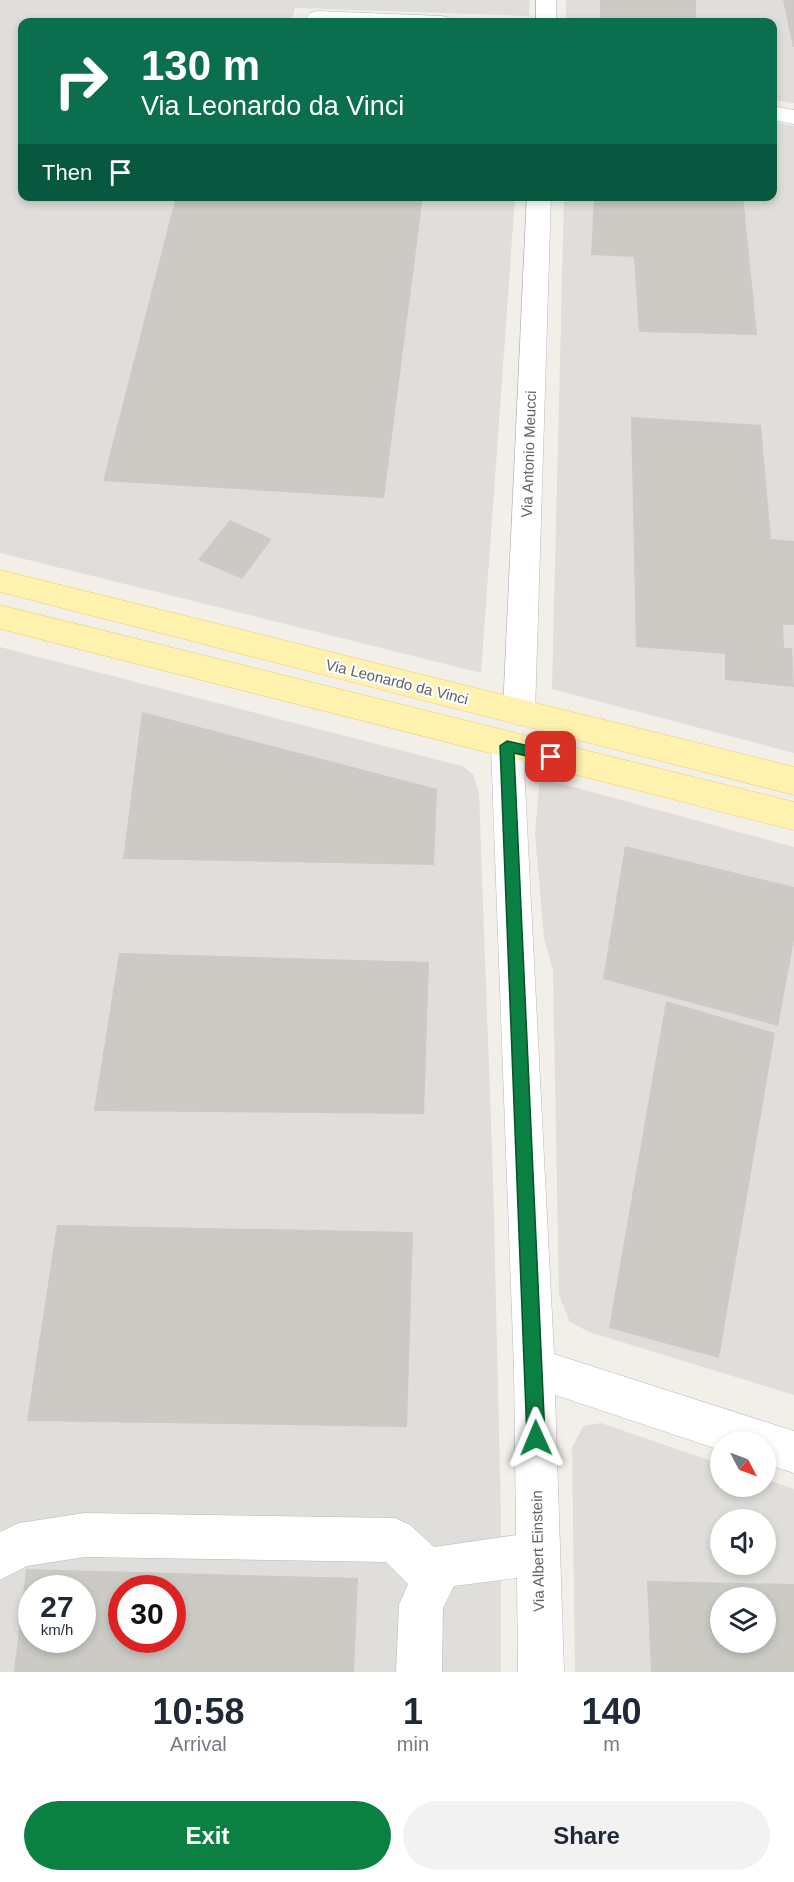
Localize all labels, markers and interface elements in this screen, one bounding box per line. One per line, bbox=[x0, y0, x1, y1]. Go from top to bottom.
icon: right bbox=[42, 42, 120, 120]
text: 130 m bbox=[141, 42, 260, 89]
text: Via Leonardo da Vinci bbox=[141, 91, 404, 121]
icon: arrive bbox=[104, 156, 137, 189]
text: Then bbox=[42, 160, 92, 185]
street label: Via Antonio Meucci bbox=[518, 390, 539, 518]
street label: Via Leonardo da Vinci bbox=[324, 656, 470, 707]
pin bbox=[525, 731, 576, 782]
icon: arrive bbox=[534, 740, 567, 773]
position arrow bbox=[504, 1406, 568, 1470]
north arrow bbox=[710, 1431, 776, 1497]
map controls bbox=[710, 1431, 776, 1653]
street label: Via Albert Einstein bbox=[528, 1490, 547, 1612]
button: sound bbox=[710, 1509, 776, 1575]
speed limit sign: 30 bbox=[108, 1575, 186, 1653]
button: layers bbox=[710, 1587, 776, 1653]
text: 27 bbox=[40, 1590, 74, 1623]
text: km/h bbox=[41, 1621, 73, 1638]
text: 10:58 bbox=[152, 1691, 244, 1732]
text: 1 bbox=[403, 1691, 423, 1732]
text: 140 bbox=[581, 1691, 642, 1732]
text: Arrival bbox=[170, 1733, 227, 1755]
text: min bbox=[397, 1733, 429, 1755]
text: m bbox=[603, 1733, 620, 1755]
button: Exit bbox=[24, 1801, 391, 1870]
button: Share bbox=[403, 1801, 770, 1870]

